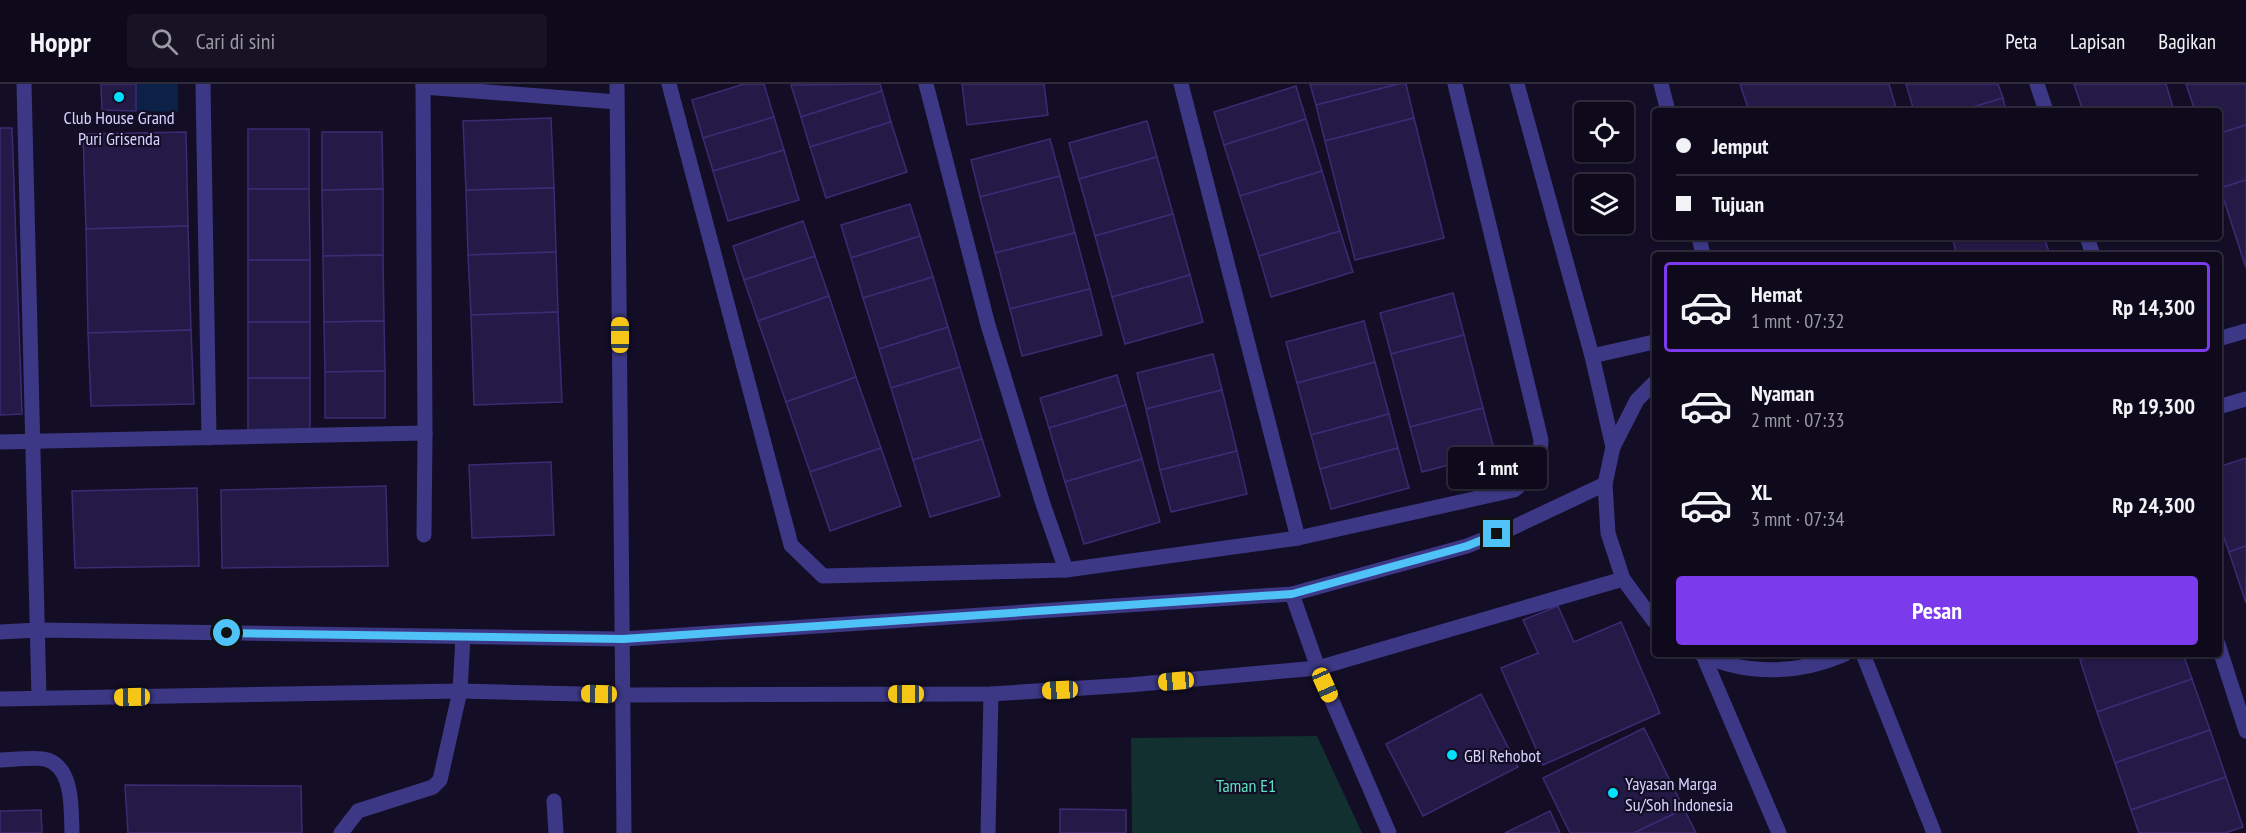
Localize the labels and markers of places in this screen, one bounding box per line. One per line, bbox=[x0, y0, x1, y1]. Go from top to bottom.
marker: Club House Grand Puri Grisenda bbox=[112, 90, 126, 104]
place label: Club House Grand Puri Grisenda bbox=[63, 106, 175, 150]
place label: GBI Rehobot bbox=[1464, 744, 1541, 767]
marker: GBI Rehobot bbox=[1445, 748, 1459, 762]
place label: Yayasan Marga Su/Soh Indonesia bbox=[1625, 772, 1733, 816]
marker: Yayasan Marga Su/Soh Indonesia bbox=[1606, 786, 1620, 800]

